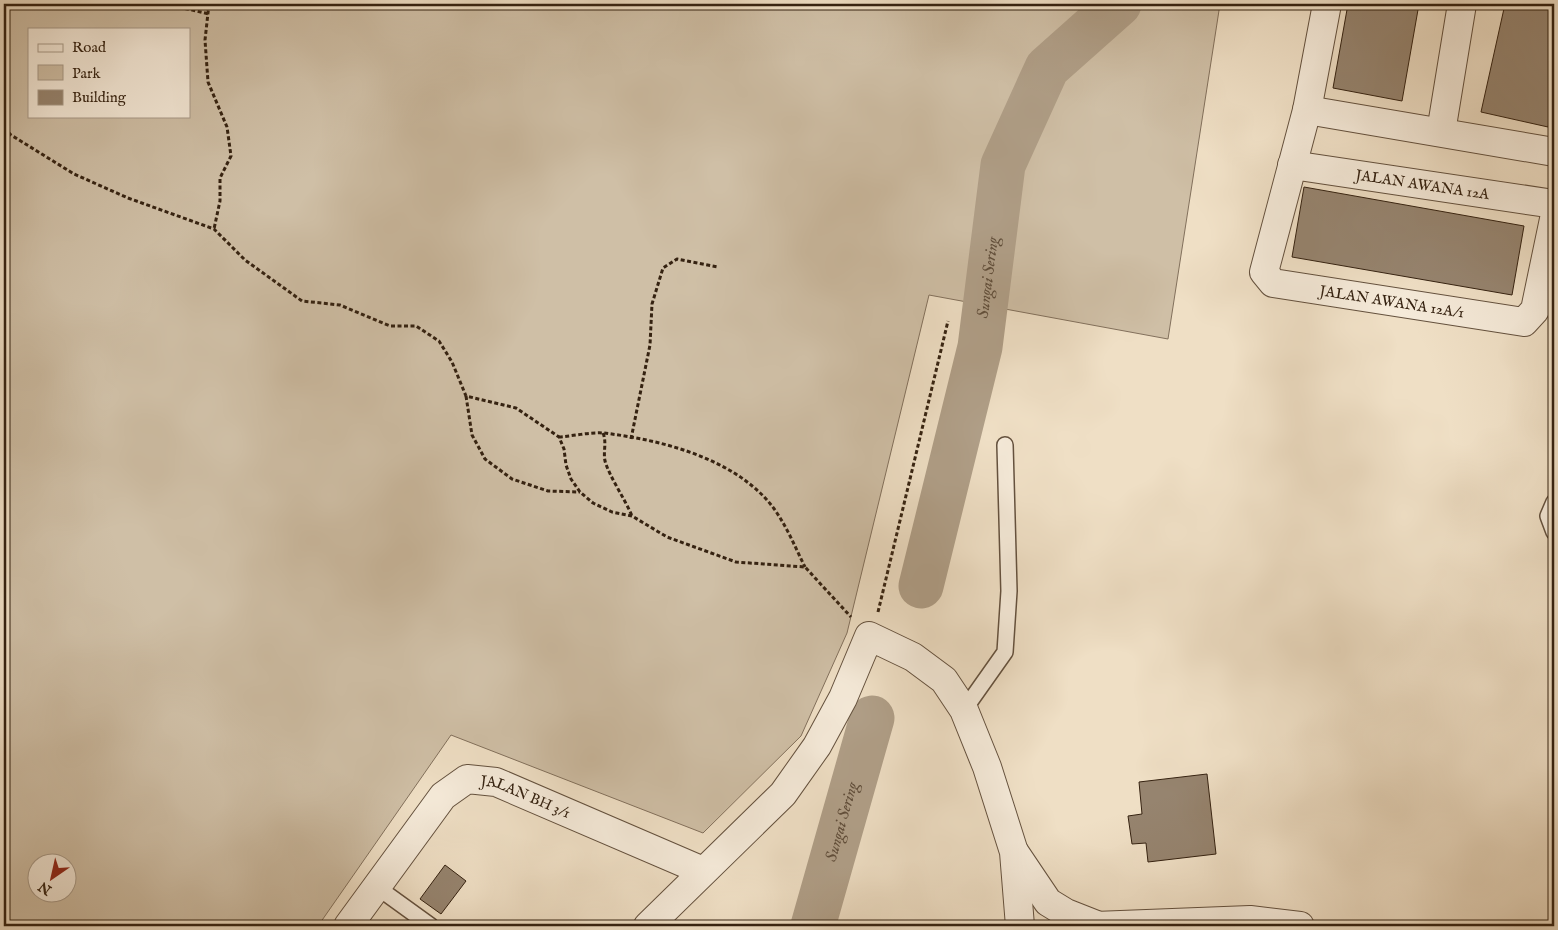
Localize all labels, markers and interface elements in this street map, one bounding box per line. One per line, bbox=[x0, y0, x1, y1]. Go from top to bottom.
legend bbox=[28, 28, 190, 118]
text: Road bbox=[72, 38, 107, 57]
text: Park bbox=[72, 64, 102, 83]
text: Building bbox=[72, 88, 127, 107]
street label: JALAN AWANA 12A bbox=[1352, 165, 1492, 204]
water label: Sungai Sering bbox=[974, 235, 1004, 319]
street label: JALAN AWANA 12A/1 bbox=[1316, 281, 1465, 322]
street label: JALAN BH 3/1 bbox=[478, 771, 573, 822]
water label: Sungai Sering bbox=[822, 779, 863, 864]
north arrow bbox=[28, 852, 78, 902]
text: N bbox=[35, 877, 56, 899]

